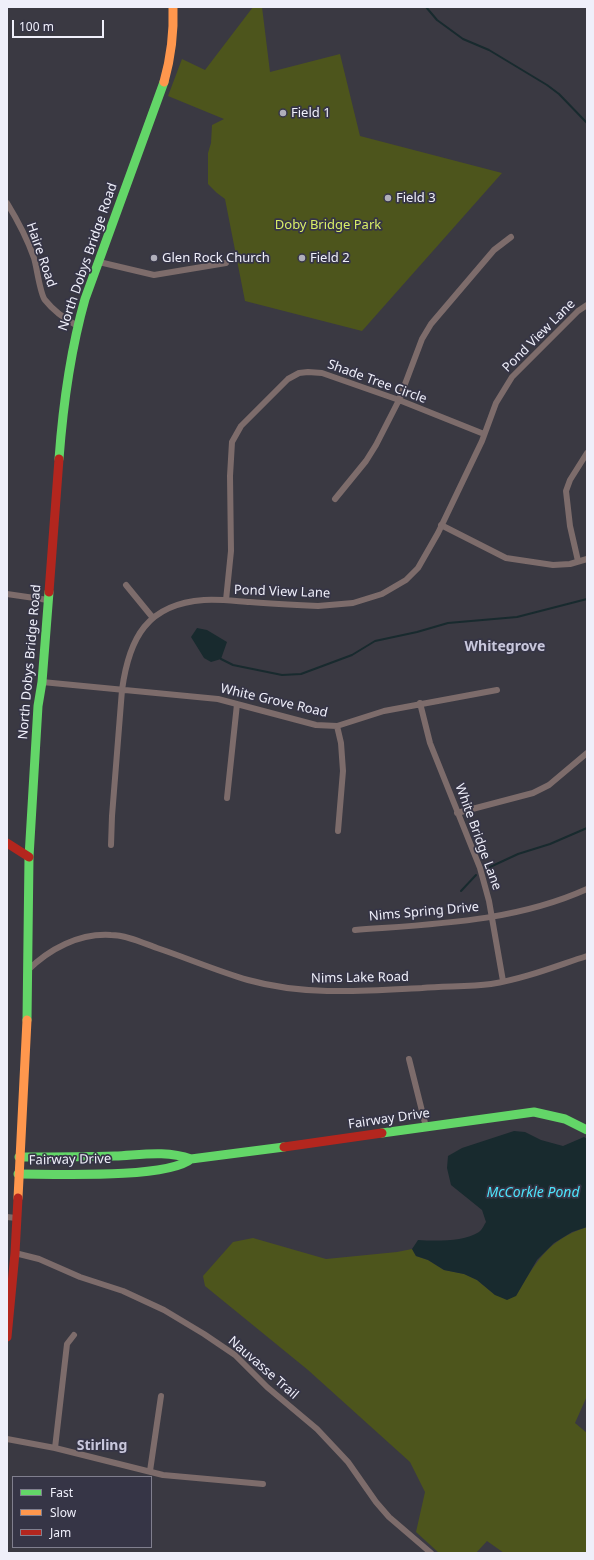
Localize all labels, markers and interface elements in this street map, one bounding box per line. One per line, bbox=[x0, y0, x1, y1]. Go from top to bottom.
scale bar bbox=[14, 12, 106, 38]
text: 100 m bbox=[19, 18, 54, 35]
place label: Field 1 bbox=[291, 105, 331, 121]
marker: Field 1 bbox=[278, 108, 288, 118]
street label: North Dobys Bridge Road bbox=[55, 181, 121, 333]
place label: Field 3 bbox=[396, 190, 436, 206]
marker: Field 3 bbox=[383, 193, 393, 203]
park label: Doby Bridge Park bbox=[275, 217, 381, 233]
street label: Haire Road bbox=[23, 221, 59, 289]
place label: Glen Rock Church bbox=[162, 250, 270, 266]
place label: Field 2 bbox=[310, 250, 350, 266]
marker: Glen Rock Church bbox=[149, 253, 159, 263]
marker: Field 2 bbox=[297, 253, 307, 263]
street label: Pond View Lane bbox=[499, 296, 579, 376]
street label: Shade Tree Circle bbox=[325, 357, 429, 407]
street label: Pond View Lane bbox=[234, 583, 330, 601]
street label: North Dobys Bridge Road bbox=[15, 584, 45, 740]
district label: Whitegrove bbox=[465, 639, 545, 655]
street label: White Grove Road bbox=[219, 681, 329, 721]
street label: White Bridge Lane bbox=[451, 782, 505, 892]
street label: Nims Spring Drive bbox=[368, 899, 480, 925]
street label: Nims Lake Road bbox=[311, 969, 409, 987]
street label: Fairway Drive bbox=[347, 1106, 431, 1132]
street label: Fairway Drive bbox=[29, 1151, 111, 1169]
water label: McCorkle Pond bbox=[487, 1185, 579, 1201]
street label: Nauvasse Trail bbox=[225, 1333, 301, 1403]
district label: Stirling bbox=[77, 1438, 127, 1454]
legend bbox=[12, 1476, 152, 1548]
text: Fast bbox=[50, 1484, 73, 1501]
text: Slow bbox=[50, 1504, 76, 1521]
text: Jam bbox=[50, 1524, 71, 1541]

